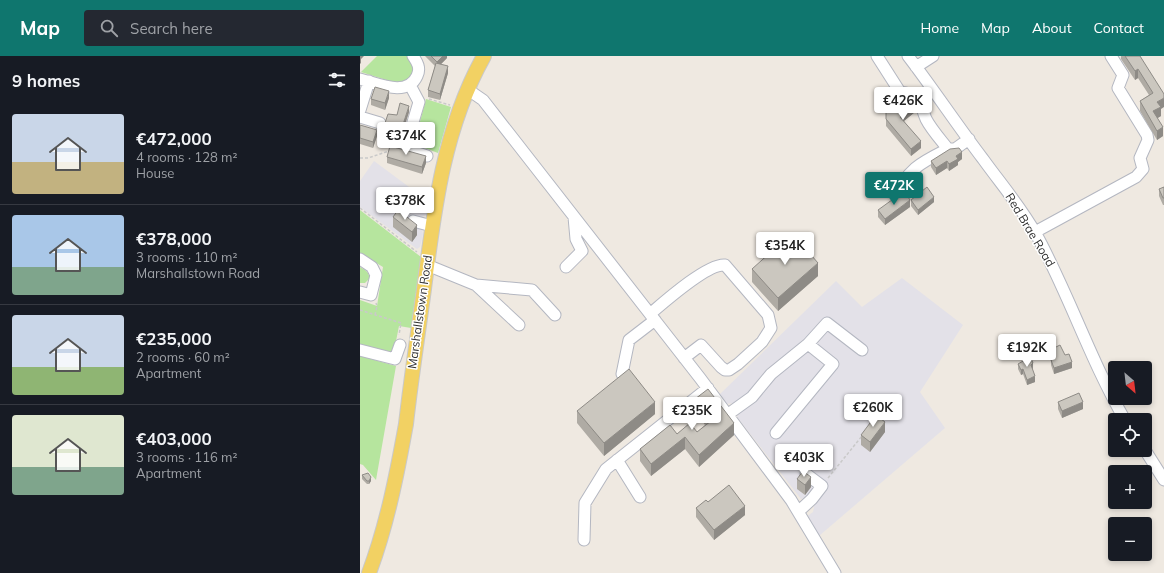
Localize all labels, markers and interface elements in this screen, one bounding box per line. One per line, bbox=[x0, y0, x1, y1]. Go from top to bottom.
search box bbox=[84, 10, 364, 46]
text: Map bbox=[20, 16, 60, 40]
icon: search bbox=[98, 17, 120, 39]
text: Search here bbox=[130, 19, 213, 38]
text: Home bbox=[920, 19, 959, 37]
text: Map bbox=[981, 19, 1010, 37]
text: About bbox=[1032, 19, 1072, 37]
text: Contact bbox=[1094, 19, 1144, 37]
icon: filters bbox=[326, 69, 348, 91]
text: 9 homes bbox=[12, 70, 80, 91]
pin: €426K bbox=[875, 87, 931, 121]
text: €426K bbox=[883, 92, 923, 108]
pin: €374K bbox=[378, 122, 434, 156]
text: €374K bbox=[386, 127, 426, 143]
text: €472,000 bbox=[136, 128, 212, 149]
icon: home bbox=[44, 130, 92, 178]
text: 4 rooms · 128 m² bbox=[136, 149, 237, 165]
text: House bbox=[136, 165, 174, 181]
pin: €472K bbox=[866, 172, 922, 206]
text: €472K bbox=[874, 177, 914, 193]
pin: €378K bbox=[377, 187, 433, 221]
street label: Red Brae Road bbox=[1002, 190, 1058, 270]
text: €378K bbox=[385, 192, 425, 208]
text: €378,000 bbox=[136, 228, 212, 249]
icon: home bbox=[44, 231, 92, 279]
pin: €354K bbox=[757, 232, 813, 266]
text: €354K bbox=[765, 237, 805, 253]
text: 3 rooms · 110 m² bbox=[136, 249, 237, 265]
street label: Marshallstown Road bbox=[404, 254, 435, 370]
text: Marshallstown Road bbox=[136, 265, 260, 281]
text: €235,000 bbox=[136, 328, 212, 349]
icon: home bbox=[44, 331, 92, 379]
pin: €192K bbox=[999, 334, 1055, 368]
text: €192K bbox=[1007, 339, 1047, 355]
text: 2 rooms · 60 m² bbox=[136, 349, 230, 365]
north arrow bbox=[1108, 361, 1152, 405]
map controls bbox=[1108, 361, 1152, 561]
text: Apartment bbox=[136, 365, 201, 381]
pin: €260K bbox=[845, 394, 901, 428]
pin: €235K bbox=[664, 397, 720, 431]
text: €260K bbox=[853, 399, 893, 415]
text: €235K bbox=[672, 402, 712, 418]
button: locate bbox=[1108, 413, 1152, 457]
text: €403,000 bbox=[136, 428, 212, 449]
icon: home bbox=[44, 431, 92, 479]
pin: €403K bbox=[776, 444, 832, 478]
text: 3 rooms · 116 m² bbox=[136, 449, 237, 465]
text: €403K bbox=[784, 449, 824, 465]
text: Apartment bbox=[136, 465, 201, 481]
button: + bbox=[1108, 465, 1152, 509]
button: − bbox=[1108, 517, 1152, 561]

